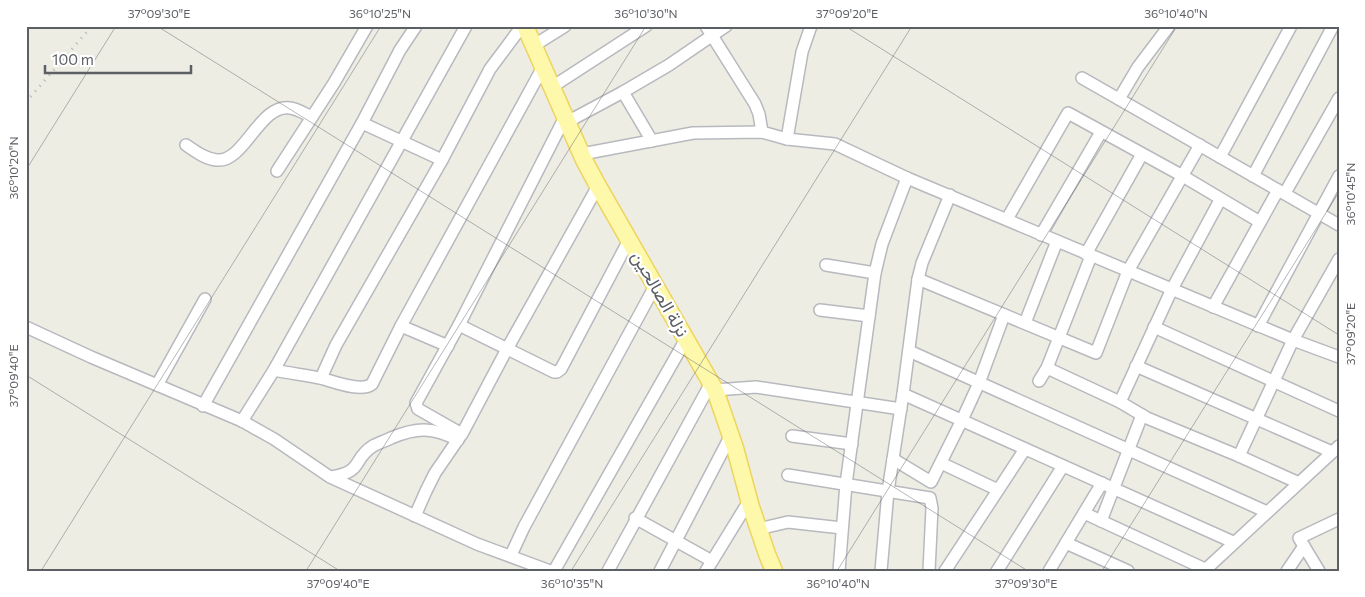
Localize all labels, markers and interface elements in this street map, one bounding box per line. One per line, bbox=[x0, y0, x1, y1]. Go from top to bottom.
text: 37°09'30"E bbox=[128, 6, 190, 20]
text: 36°10'25"N bbox=[349, 6, 411, 20]
text: 36°10'30"N bbox=[614, 6, 678, 20]
text: 37°09'20"E bbox=[816, 6, 878, 20]
text: 36°10'40"N bbox=[1144, 6, 1208, 20]
scale bar bbox=[45, 42, 191, 74]
text: 100 m bbox=[52, 50, 94, 68]
text: 36°10'20"N bbox=[6, 136, 20, 200]
text: 36°10'45"N bbox=[1343, 163, 1357, 225]
street label: نزلة الصالحين bbox=[626, 246, 694, 341]
text: 37°09'20"E bbox=[1343, 303, 1357, 365]
text: 37°09'40"E bbox=[6, 344, 20, 408]
text: 37°09'40"E bbox=[306, 576, 370, 590]
text: 36°10'35"N bbox=[541, 576, 603, 590]
text: 36°10'40"N bbox=[806, 576, 870, 590]
text: 37°09'30"E bbox=[995, 576, 1057, 590]

